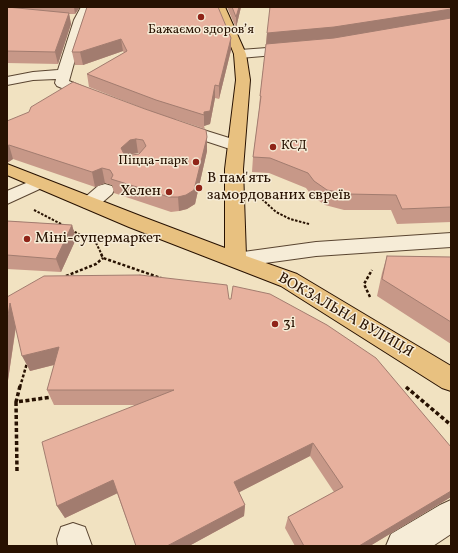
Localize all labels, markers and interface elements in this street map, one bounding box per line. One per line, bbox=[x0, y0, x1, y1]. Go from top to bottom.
marker: Бажаємо здоровʼя bbox=[196, 12, 206, 22]
place label: Бажаємо здоровʼя bbox=[148, 23, 254, 39]
place label: КСД bbox=[281, 139, 307, 155]
marker: КСД bbox=[268, 142, 278, 152]
place label: Піцца-парк bbox=[118, 154, 188, 170]
marker: Піцца-парк bbox=[191, 157, 201, 167]
place label: В пам'ять замордованих євреїв bbox=[207, 170, 351, 205]
place label: Хелен bbox=[120, 183, 161, 201]
marker: В пам'ять замордованих євреїв bbox=[194, 183, 204, 193]
marker: Хелен bbox=[164, 187, 174, 197]
place label: Міні-супермаркет bbox=[35, 230, 161, 248]
marker: Міні-супермаркет bbox=[22, 234, 32, 244]
street label: ВОКЗАЛЬНА ВУЛИЦЯ bbox=[274, 270, 416, 362]
place label: 3і bbox=[283, 315, 295, 333]
marker: 3і bbox=[270, 319, 280, 329]

